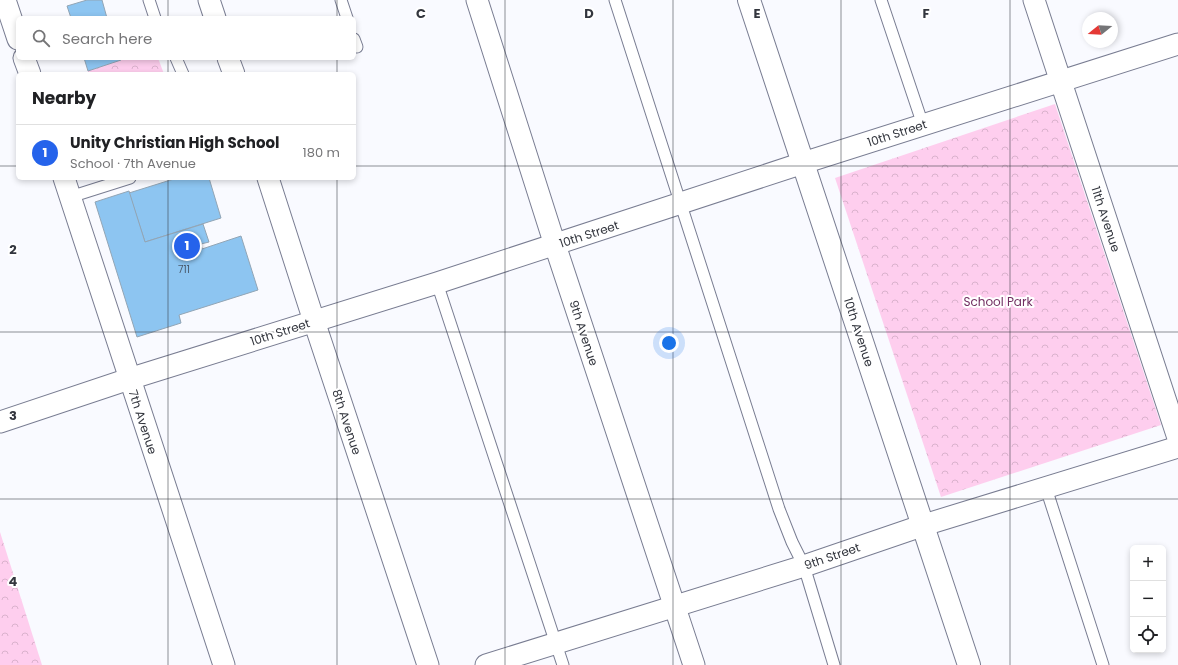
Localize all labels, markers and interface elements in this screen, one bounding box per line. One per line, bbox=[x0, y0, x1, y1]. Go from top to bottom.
text: C bbox=[416, 4, 426, 23]
text: D bbox=[584, 4, 594, 23]
text: E bbox=[753, 4, 761, 23]
text: F bbox=[922, 4, 930, 23]
north arrow bbox=[1082, 12, 1118, 48]
search box bbox=[16, 16, 356, 60]
icon: search bbox=[30, 27, 52, 49]
text: Search here bbox=[62, 28, 152, 49]
text: Nearby bbox=[32, 86, 96, 110]
street label: 10th Street bbox=[865, 115, 929, 151]
text: Unity Christian High School bbox=[70, 132, 279, 153]
text: 1 bbox=[43, 143, 47, 162]
text: 180 m bbox=[303, 143, 340, 162]
text: School · 7th Avenue bbox=[70, 154, 196, 173]
street label: 11th Avenue bbox=[1087, 184, 1125, 254]
street label: 10th Street bbox=[557, 216, 621, 252]
pin: 1 bbox=[174, 231, 200, 261]
text: 2 bbox=[9, 240, 17, 259]
house number: 711 bbox=[178, 262, 190, 277]
park label: School Park bbox=[963, 293, 1033, 310]
street label: 10th Avenue bbox=[840, 295, 878, 369]
street label: 9th Avenue bbox=[565, 298, 603, 368]
street label: 10th Street bbox=[248, 314, 312, 350]
your location bbox=[659, 333, 679, 353]
street label: 8th Avenue bbox=[328, 387, 366, 457]
street label: 7th Avenue bbox=[125, 388, 161, 456]
text: 3 bbox=[9, 406, 17, 425]
street label: 9th Street bbox=[802, 539, 862, 573]
map controls bbox=[1130, 545, 1166, 653]
button: + bbox=[1130, 545, 1166, 581]
text: 4 bbox=[9, 572, 18, 591]
button: − bbox=[1130, 581, 1166, 617]
button: locate bbox=[1130, 617, 1166, 653]

